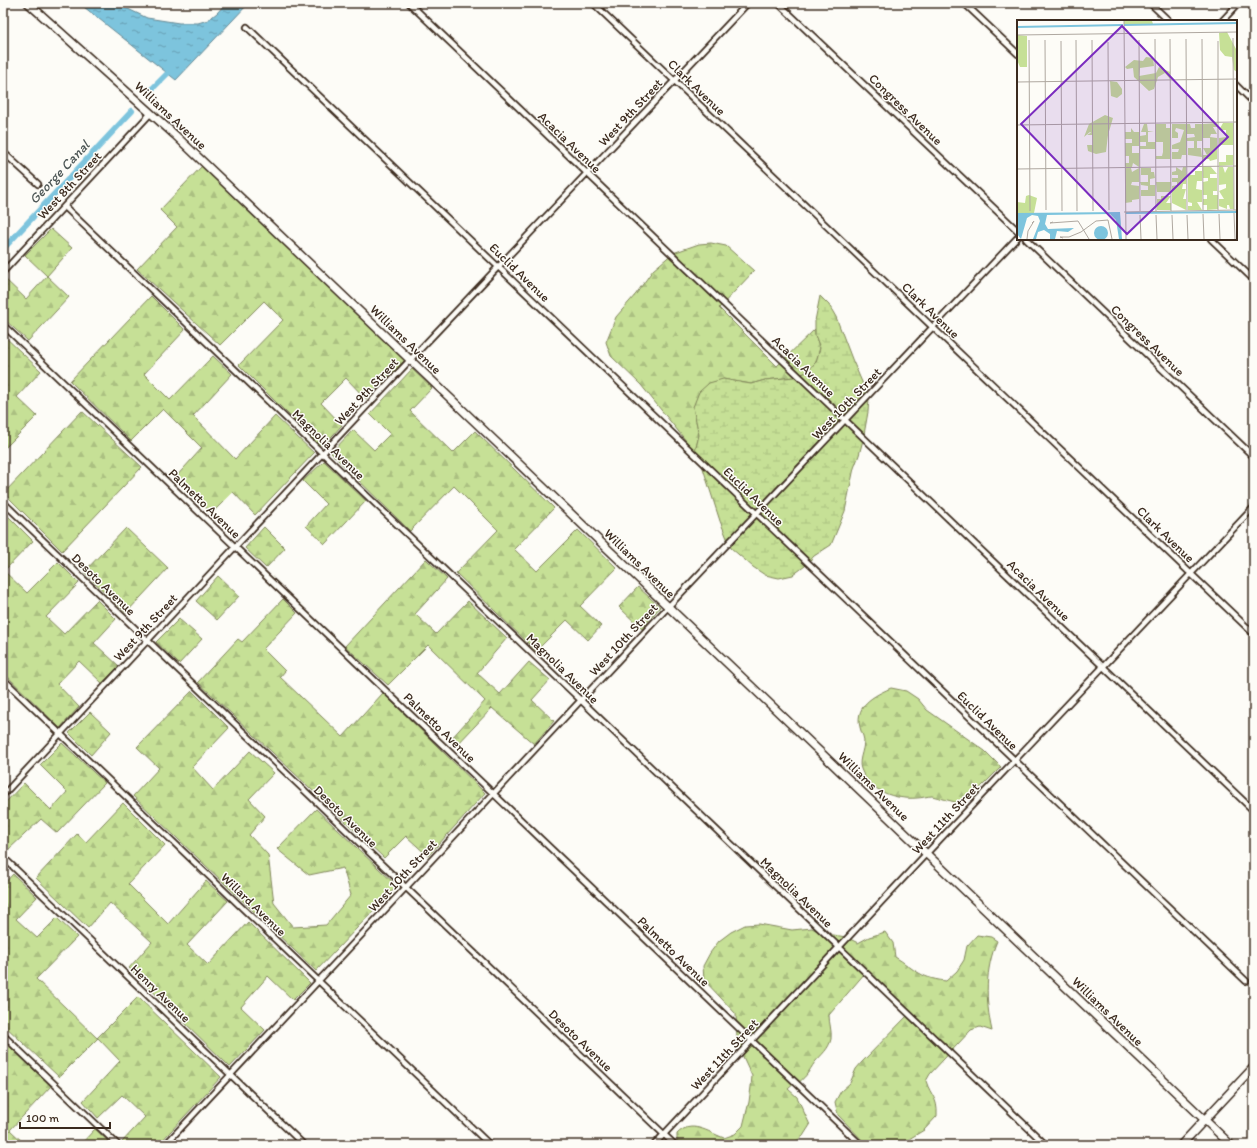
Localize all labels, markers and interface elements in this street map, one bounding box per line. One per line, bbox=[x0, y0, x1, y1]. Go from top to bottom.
inset map bbox=[1017, 20, 1237, 240]
street label: Clark Avenue bbox=[665, 56, 729, 118]
street label: Congress Avenue bbox=[866, 71, 945, 148]
street label: West 9th Street bbox=[595, 75, 665, 149]
street label: Williams Avenue bbox=[132, 78, 210, 152]
street label: Acacia Avenue bbox=[535, 109, 604, 176]
water label: George Canal bbox=[25, 136, 94, 208]
street label: West 8th Street bbox=[34, 148, 105, 222]
street label: Euclid Avenue bbox=[486, 240, 553, 305]
street label: Clark Avenue bbox=[899, 279, 963, 341]
street label: Williams Avenue bbox=[367, 302, 444, 377]
street label: Congress Avenue bbox=[1108, 302, 1187, 379]
street label: Acacia Avenue bbox=[769, 333, 838, 400]
street label: West 9th Street bbox=[331, 354, 401, 428]
street label: West 10th Street bbox=[808, 364, 884, 442]
street label: Magnolia Avenue bbox=[289, 406, 368, 483]
street label: Euclid Avenue bbox=[720, 464, 787, 529]
street label: Palmetto Avenue bbox=[166, 465, 244, 541]
street label: Clark Avenue bbox=[1134, 503, 1198, 565]
street label: Williams Avenue bbox=[601, 526, 678, 601]
street label: Desoto Avenue bbox=[69, 550, 139, 619]
street label: Acacia Avenue bbox=[1004, 557, 1073, 624]
street label: West 9th Street bbox=[110, 590, 180, 664]
street label: West 10th Street bbox=[586, 600, 661, 679]
street label: Magnolia Avenue bbox=[523, 630, 602, 707]
street label: Euclid Avenue bbox=[954, 688, 1021, 753]
street label: Palmetto Avenue bbox=[401, 689, 479, 765]
street label: Williams Avenue bbox=[835, 749, 912, 824]
street label: West 11th Street bbox=[909, 780, 982, 857]
street label: Desoto Avenue bbox=[311, 782, 381, 851]
street label: West 10th Street bbox=[365, 836, 440, 915]
street label: Magnolia Avenue bbox=[757, 854, 836, 931]
street label: Willard Avenue bbox=[218, 870, 289, 939]
street label: Palmetto Avenue bbox=[635, 913, 713, 989]
street label: Henry Avenue bbox=[128, 961, 194, 1026]
street label: Williams Avenue bbox=[1069, 974, 1146, 1049]
street label: Desoto Avenue bbox=[546, 1006, 616, 1075]
street label: West 11th Street bbox=[688, 1016, 761, 1093]
scale bar bbox=[20, 1104, 110, 1130]
text: 100 m bbox=[26, 1111, 59, 1125]

